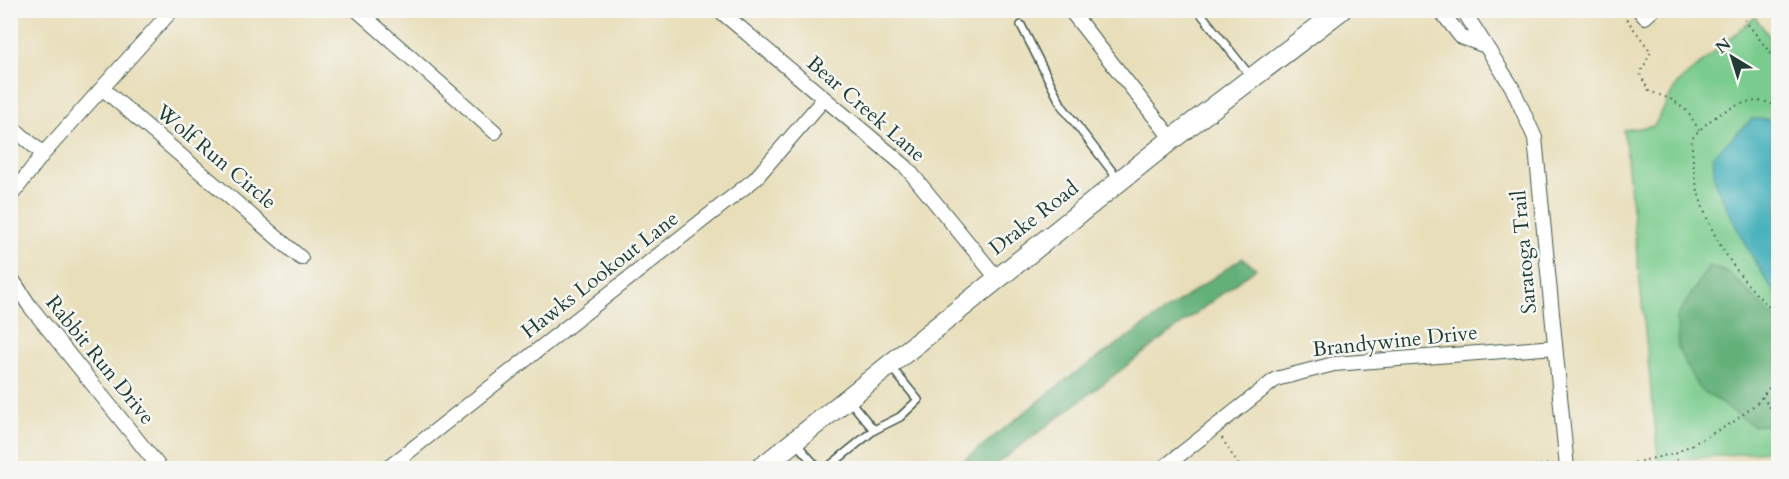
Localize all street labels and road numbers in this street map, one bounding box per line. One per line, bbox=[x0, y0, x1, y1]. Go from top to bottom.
street label: Bear Creek Lane bbox=[800, 49, 932, 169]
street label: Wolf Run Circle bbox=[149, 97, 283, 216]
street label: Drake Road bbox=[983, 174, 1085, 262]
street label: Saratoga Trail bbox=[1504, 189, 1544, 315]
street label: Hawks Lookout Lane bbox=[515, 204, 685, 346]
street label: Rabbit Run Drive bbox=[39, 289, 161, 431]
street label: Brandywine Drive bbox=[1311, 318, 1479, 364]

